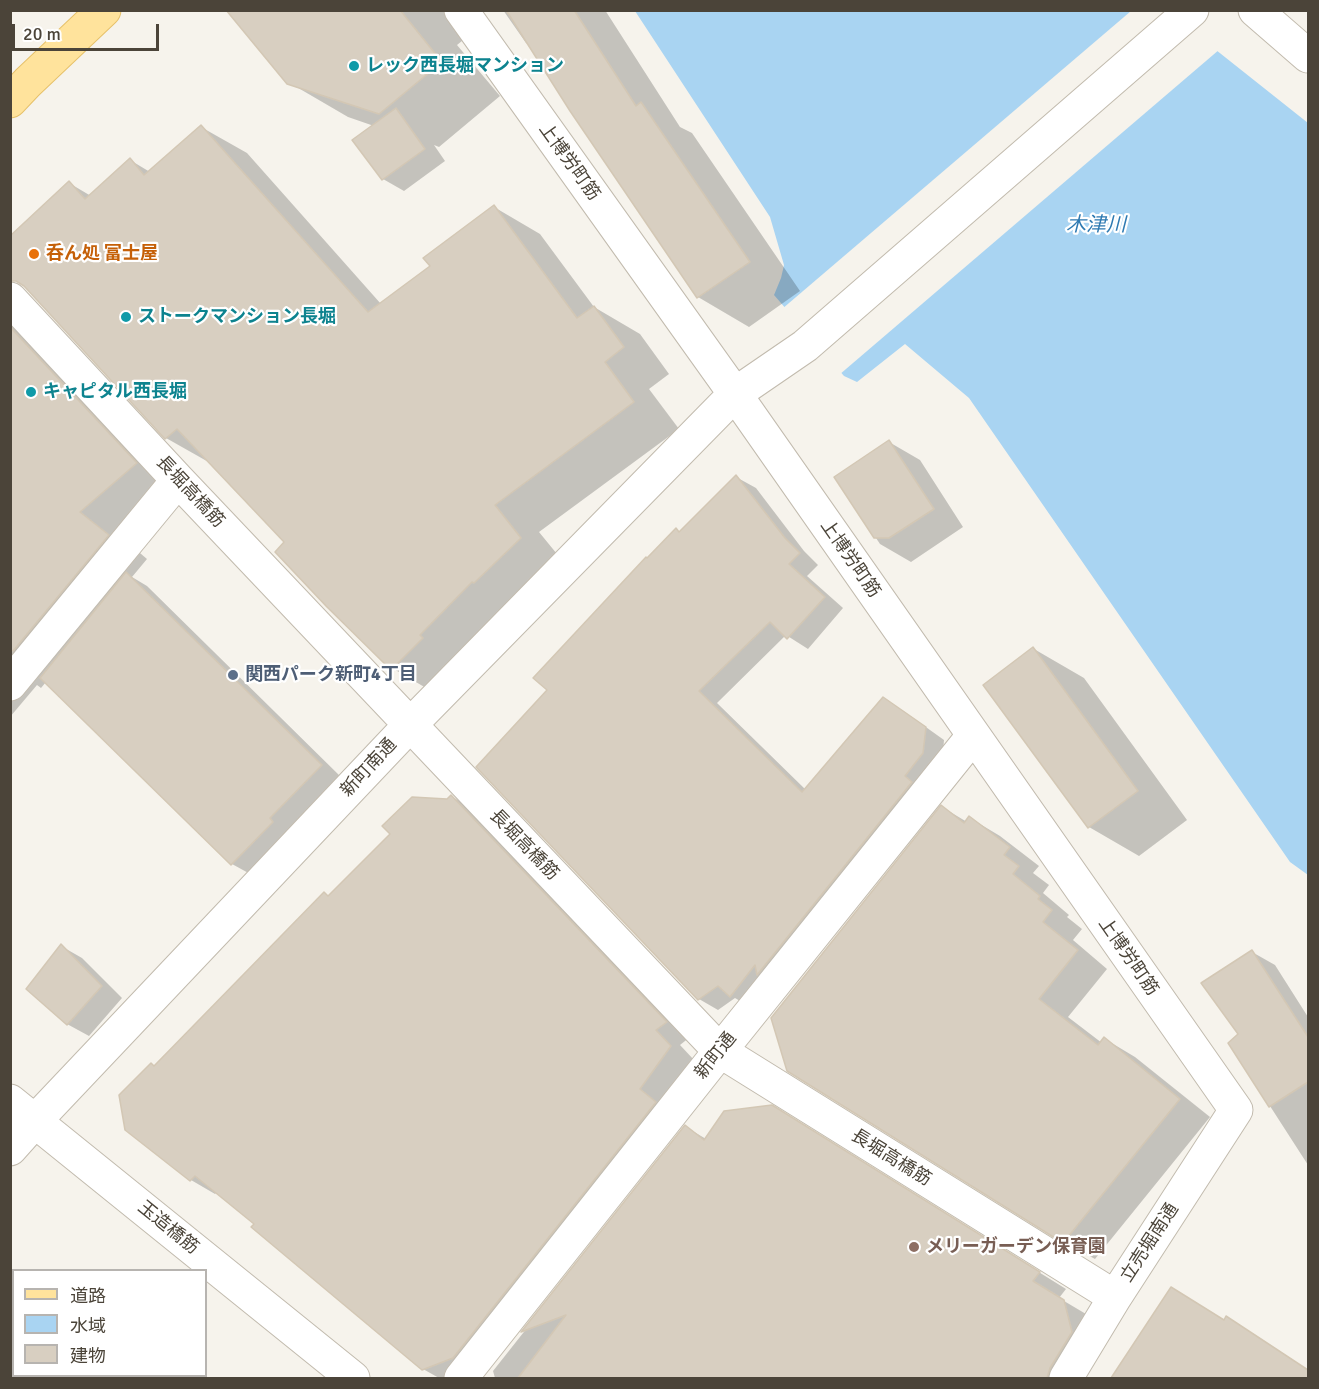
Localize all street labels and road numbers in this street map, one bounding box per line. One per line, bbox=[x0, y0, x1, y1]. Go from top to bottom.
street label: 上博労町筋 bbox=[534, 119, 604, 205]
street label: 長堀高橋筋 bbox=[151, 452, 229, 532]
street label: 上博労町筋 bbox=[815, 516, 885, 602]
street label: 新町南通 bbox=[337, 734, 401, 802]
street label: 長堀高橋筋 bbox=[485, 805, 563, 885]
street label: 上博労町筋 bbox=[1093, 914, 1163, 1000]
street label: 新町通 bbox=[691, 1028, 741, 1084]
street label: 長堀高橋筋 bbox=[847, 1125, 935, 1191]
street label: 玉造橋筋 bbox=[133, 1197, 203, 1259]
street label: 立売堀南通 bbox=[1116, 1199, 1184, 1287]

